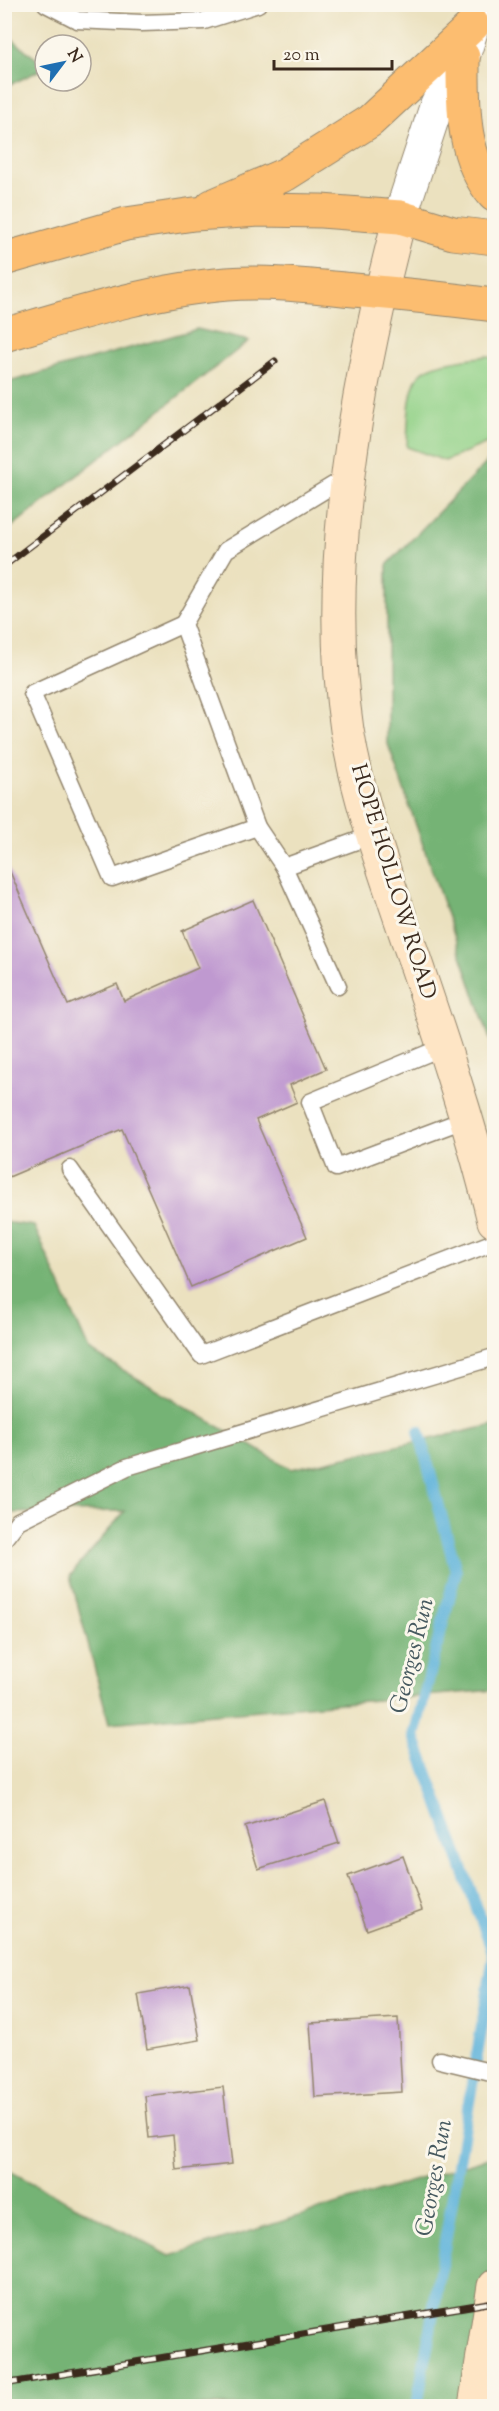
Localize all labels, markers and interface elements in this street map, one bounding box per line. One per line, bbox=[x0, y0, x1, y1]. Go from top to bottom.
north arrow bbox=[33, 33, 93, 93]
scale bar bbox=[274, 33, 392, 71]
text: 20 m bbox=[283, 43, 320, 69]
text: N bbox=[60, 45, 87, 68]
street label: HOPE HOLLOW ROAD bbox=[341, 760, 443, 1004]
water label: Georges Run bbox=[382, 1594, 444, 1717]
water label: Georges Run bbox=[408, 2117, 462, 2239]

